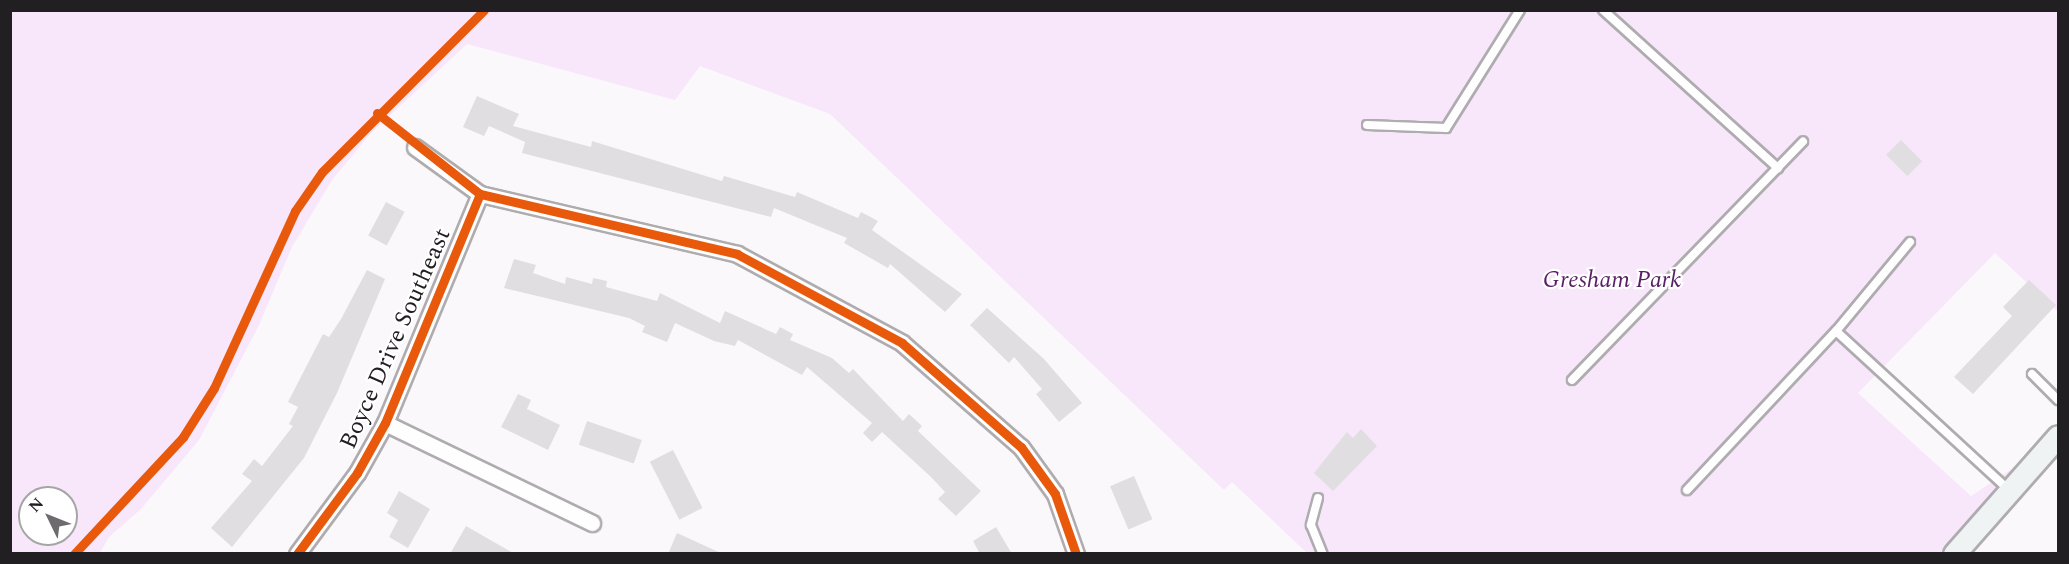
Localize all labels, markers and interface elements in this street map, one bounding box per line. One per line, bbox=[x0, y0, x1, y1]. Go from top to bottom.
street label: Boyce Drive Southeast bbox=[334, 224, 458, 454]
park label: Gresham Park bbox=[1543, 267, 1681, 295]
north arrow bbox=[18, 486, 78, 546]
text: N bbox=[23, 492, 50, 518]

